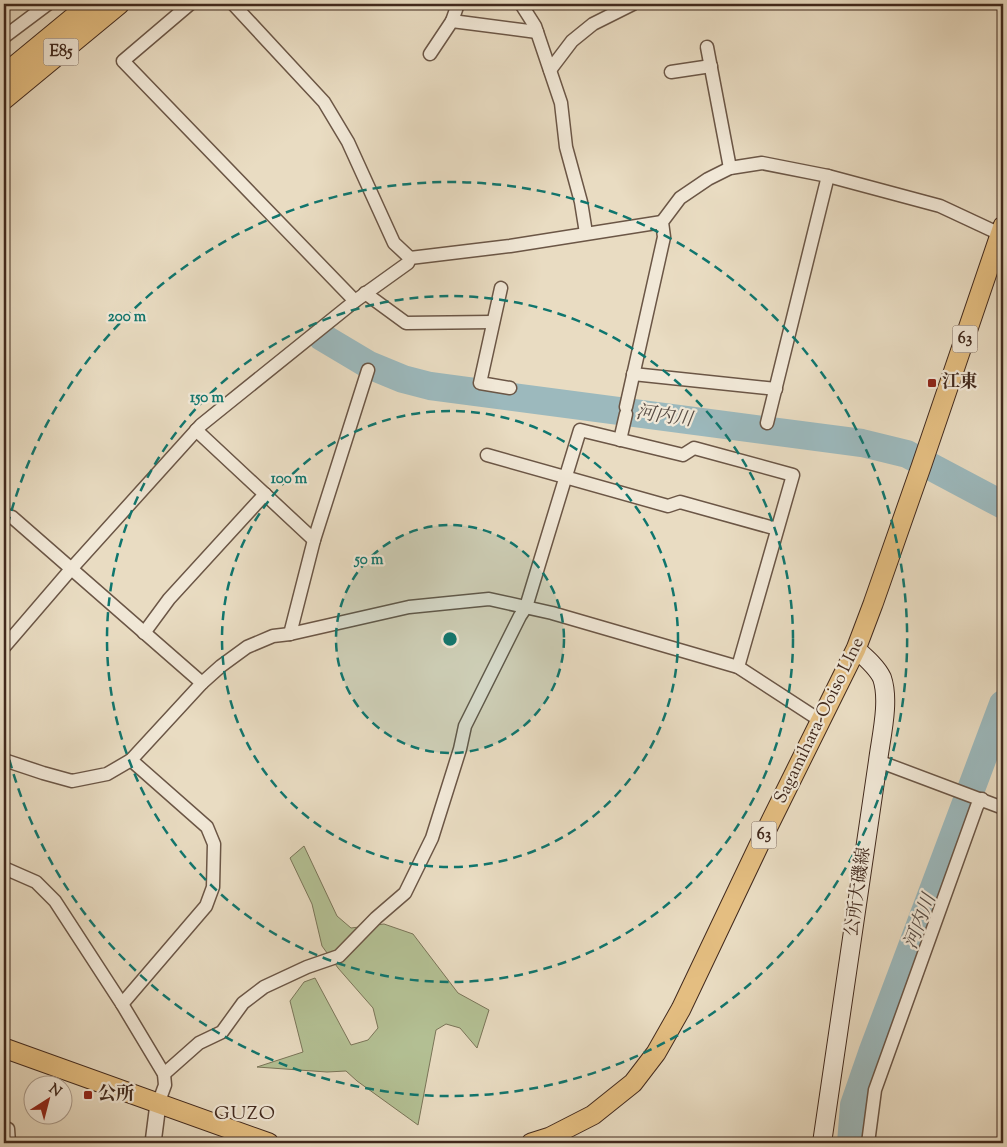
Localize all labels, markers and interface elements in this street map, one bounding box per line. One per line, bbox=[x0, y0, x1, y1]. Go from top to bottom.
road number: E85 bbox=[44, 38, 78, 66]
text: 200 m bbox=[108, 307, 147, 328]
road number: 63 bbox=[952, 326, 978, 352]
place label: 江東 bbox=[942, 370, 978, 396]
marker: 江東 bbox=[926, 377, 938, 389]
text: 150 m bbox=[190, 388, 224, 409]
water label: 河内川 bbox=[634, 400, 696, 435]
text: 100 m bbox=[271, 469, 308, 490]
text: 50 m bbox=[354, 550, 384, 571]
centre of rings bbox=[441, 630, 459, 648]
street label: Sagamihara-Ooiso LIne bbox=[768, 633, 872, 809]
road number: 63 bbox=[752, 822, 776, 848]
street label: 公所大磯線 bbox=[840, 846, 878, 938]
water label: 河内川 bbox=[898, 889, 945, 953]
north arrow bbox=[22, 1074, 72, 1124]
text: N bbox=[44, 1080, 65, 1102]
place label: 公所 bbox=[98, 1082, 134, 1108]
marker: 公所 bbox=[82, 1089, 94, 1101]
district label: GUZO bbox=[214, 1101, 276, 1128]

